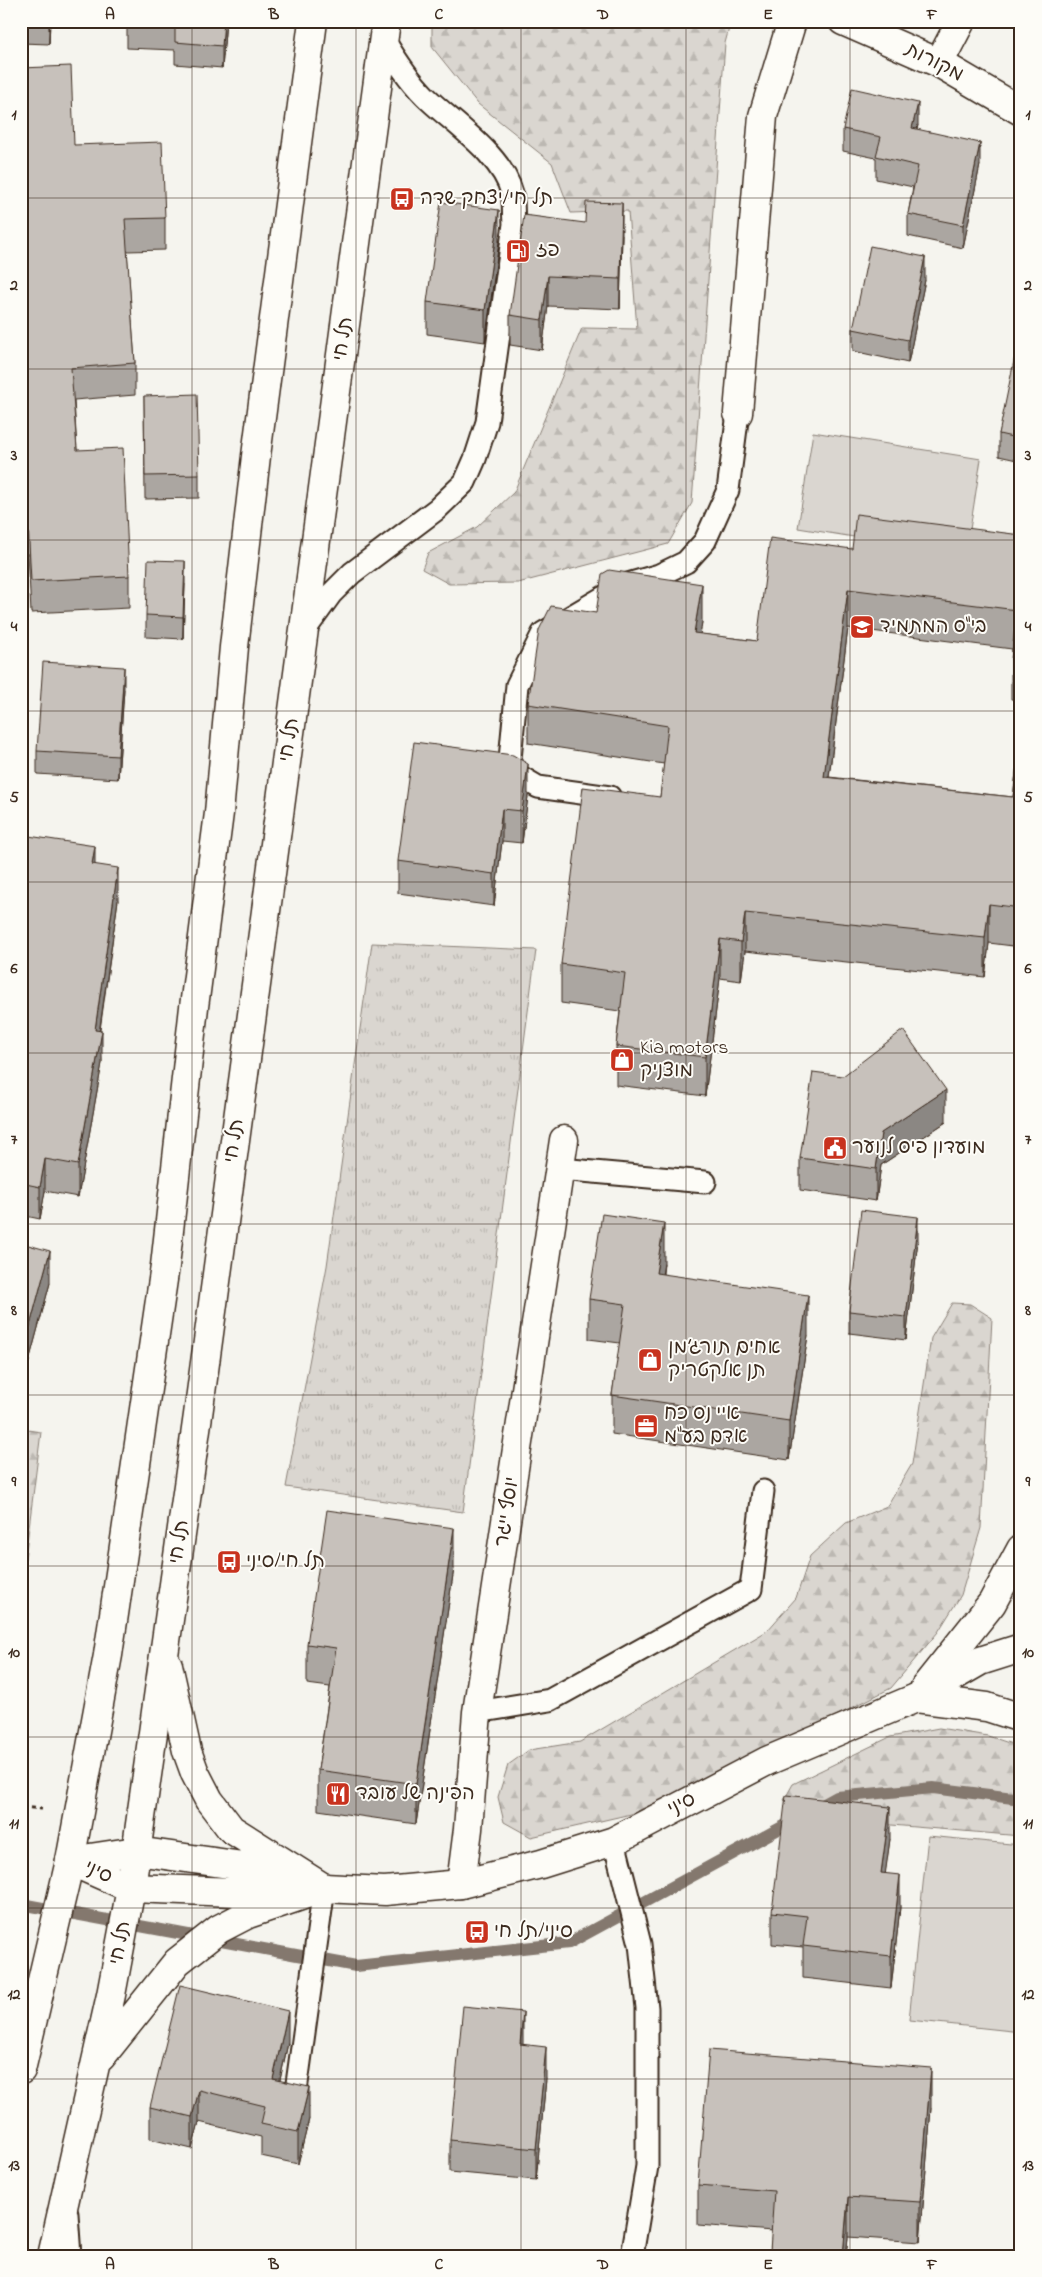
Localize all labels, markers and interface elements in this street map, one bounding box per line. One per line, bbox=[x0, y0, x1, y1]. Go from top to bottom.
text: A bbox=[105, 3, 115, 27]
text: B bbox=[268, 3, 280, 27]
text: C bbox=[435, 3, 444, 27]
text: D bbox=[596, 3, 609, 27]
text: E bbox=[763, 3, 773, 27]
text: F bbox=[926, 3, 938, 27]
street label: מקורות bbox=[899, 35, 968, 90]
text: 1 bbox=[11, 103, 17, 127]
text: 1 bbox=[1025, 103, 1031, 127]
place label: תל חי/יצחק שדה bbox=[420, 185, 553, 214]
bus stop icon: תל חי/יצחק שדה bbox=[389, 186, 415, 212]
place label: פז bbox=[536, 237, 560, 266]
fuel station icon: פז bbox=[505, 238, 531, 264]
text: 2 bbox=[9, 274, 18, 298]
text: 2 bbox=[1023, 274, 1032, 298]
street label: תל חי bbox=[327, 315, 361, 363]
text: 3 bbox=[10, 444, 18, 468]
text: 3 bbox=[1024, 444, 1032, 468]
place label: בי"ס המתמיד bbox=[880, 613, 986, 642]
school or university icon: בי"ס המתמיד bbox=[849, 614, 875, 640]
text: 4 bbox=[10, 615, 18, 639]
text: 4 bbox=[1024, 615, 1032, 639]
street label: תל חי bbox=[273, 716, 307, 764]
text: 5 bbox=[9, 786, 19, 810]
text: 5 bbox=[1023, 786, 1033, 810]
text: 6 bbox=[9, 957, 18, 981]
text: 6 bbox=[1023, 957, 1032, 981]
place label: Kia motors מוצניק bbox=[640, 1034, 729, 1086]
shop icon: Kia motors מוצניק bbox=[609, 1047, 635, 1073]
street label: תל חי bbox=[218, 1117, 252, 1165]
text: 7 bbox=[11, 1128, 18, 1152]
text: 7 bbox=[1025, 1128, 1032, 1152]
place label: מועדון פיס לנוער bbox=[852, 1134, 986, 1163]
public building icon: מועדון פיס לנוער bbox=[822, 1135, 848, 1161]
text: 8 bbox=[10, 1299, 17, 1323]
text: 8 bbox=[1024, 1299, 1031, 1323]
place label: אחים תורג׳מן תן אלקטריק bbox=[668, 1334, 780, 1386]
shop icon: אחים תורג׳מן תן אלקטריק bbox=[637, 1347, 663, 1373]
place label: איי נס כח אדם בע"מ bbox=[664, 1400, 747, 1452]
office icon: איי נס כח אדם בע"מ bbox=[633, 1413, 659, 1439]
text: 9 bbox=[11, 1470, 17, 1494]
text: 9 bbox=[1025, 1470, 1031, 1494]
street label: יוסף ייגר bbox=[488, 1475, 528, 1549]
street label: תל חי bbox=[163, 1518, 197, 1566]
place label: תל חי/סיני bbox=[246, 1548, 325, 1577]
bus stop icon: תל חי/סיני bbox=[216, 1549, 242, 1575]
text: 10 bbox=[8, 1641, 20, 1665]
text: 10 bbox=[1022, 1641, 1034, 1665]
place label: הפינה של עובד bbox=[356, 1780, 475, 1809]
restaurant icon: הפינה של עובד bbox=[325, 1781, 351, 1807]
street label: סיני bbox=[663, 1786, 701, 1824]
text: 11 bbox=[9, 1812, 20, 1836]
text: 11 bbox=[1023, 1812, 1034, 1836]
street label: סיני bbox=[79, 1854, 117, 1892]
place label: סיני/תל חי bbox=[494, 1918, 573, 1947]
street label: תל חי bbox=[103, 1919, 139, 1967]
bus stop icon: סיני/תל חי bbox=[464, 1919, 490, 1945]
text: 12 bbox=[7, 1983, 21, 2007]
text: 12 bbox=[1021, 1983, 1035, 2007]
text: 13 bbox=[8, 2154, 20, 2178]
text: 13 bbox=[1022, 2154, 1034, 2178]
text: A bbox=[105, 2253, 115, 2277]
text: B bbox=[268, 2253, 280, 2277]
text: C bbox=[435, 2253, 444, 2277]
text: D bbox=[596, 2253, 609, 2277]
text: E bbox=[763, 2253, 773, 2277]
text: F bbox=[926, 2253, 938, 2277]

